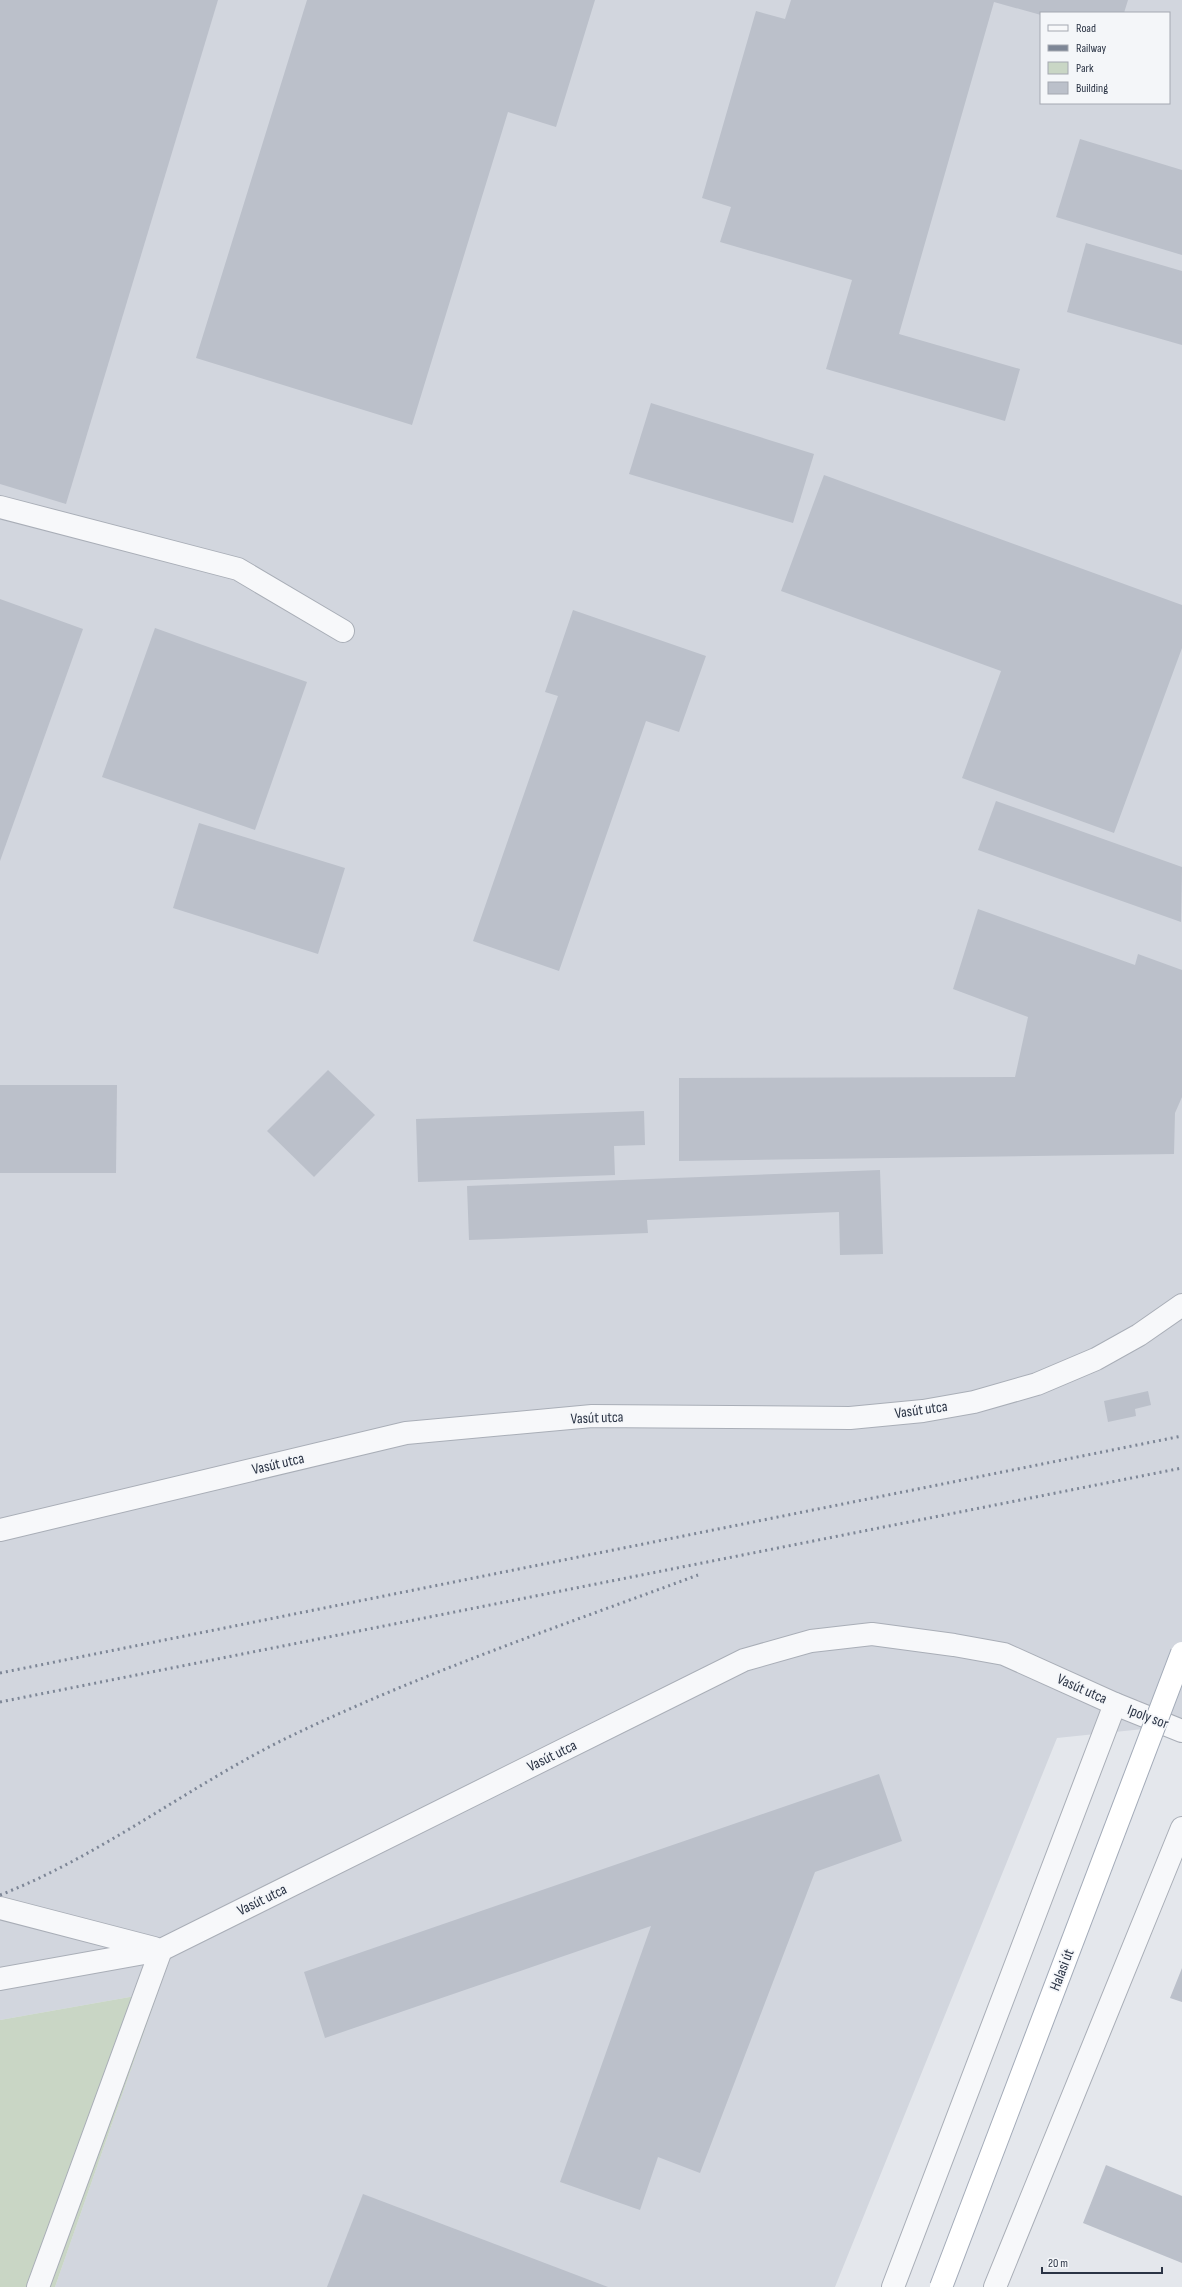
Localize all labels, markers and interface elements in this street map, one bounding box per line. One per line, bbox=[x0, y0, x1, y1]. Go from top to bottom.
legend bbox=[1040, 12, 1170, 104]
text: Road bbox=[1076, 21, 1096, 36]
text: Railway bbox=[1076, 41, 1107, 56]
text: Park bbox=[1076, 61, 1094, 76]
text: Building bbox=[1076, 81, 1108, 96]
street label: Vasút utca bbox=[893, 1397, 949, 1423]
street label: Vasút utca bbox=[570, 1408, 624, 1428]
street label: Vasút utca bbox=[250, 1449, 306, 1479]
street label: Vasút utca bbox=[1054, 1670, 1110, 1709]
street label: Ipoly sor bbox=[1125, 1701, 1172, 1734]
street label: Vasút utca bbox=[524, 1736, 580, 1776]
street label: Vasút utca bbox=[234, 1880, 290, 1920]
street label: Halasi út bbox=[1045, 1946, 1079, 1994]
scale bar bbox=[1042, 2249, 1162, 2275]
text: 20 m bbox=[1048, 2256, 1068, 2271]

